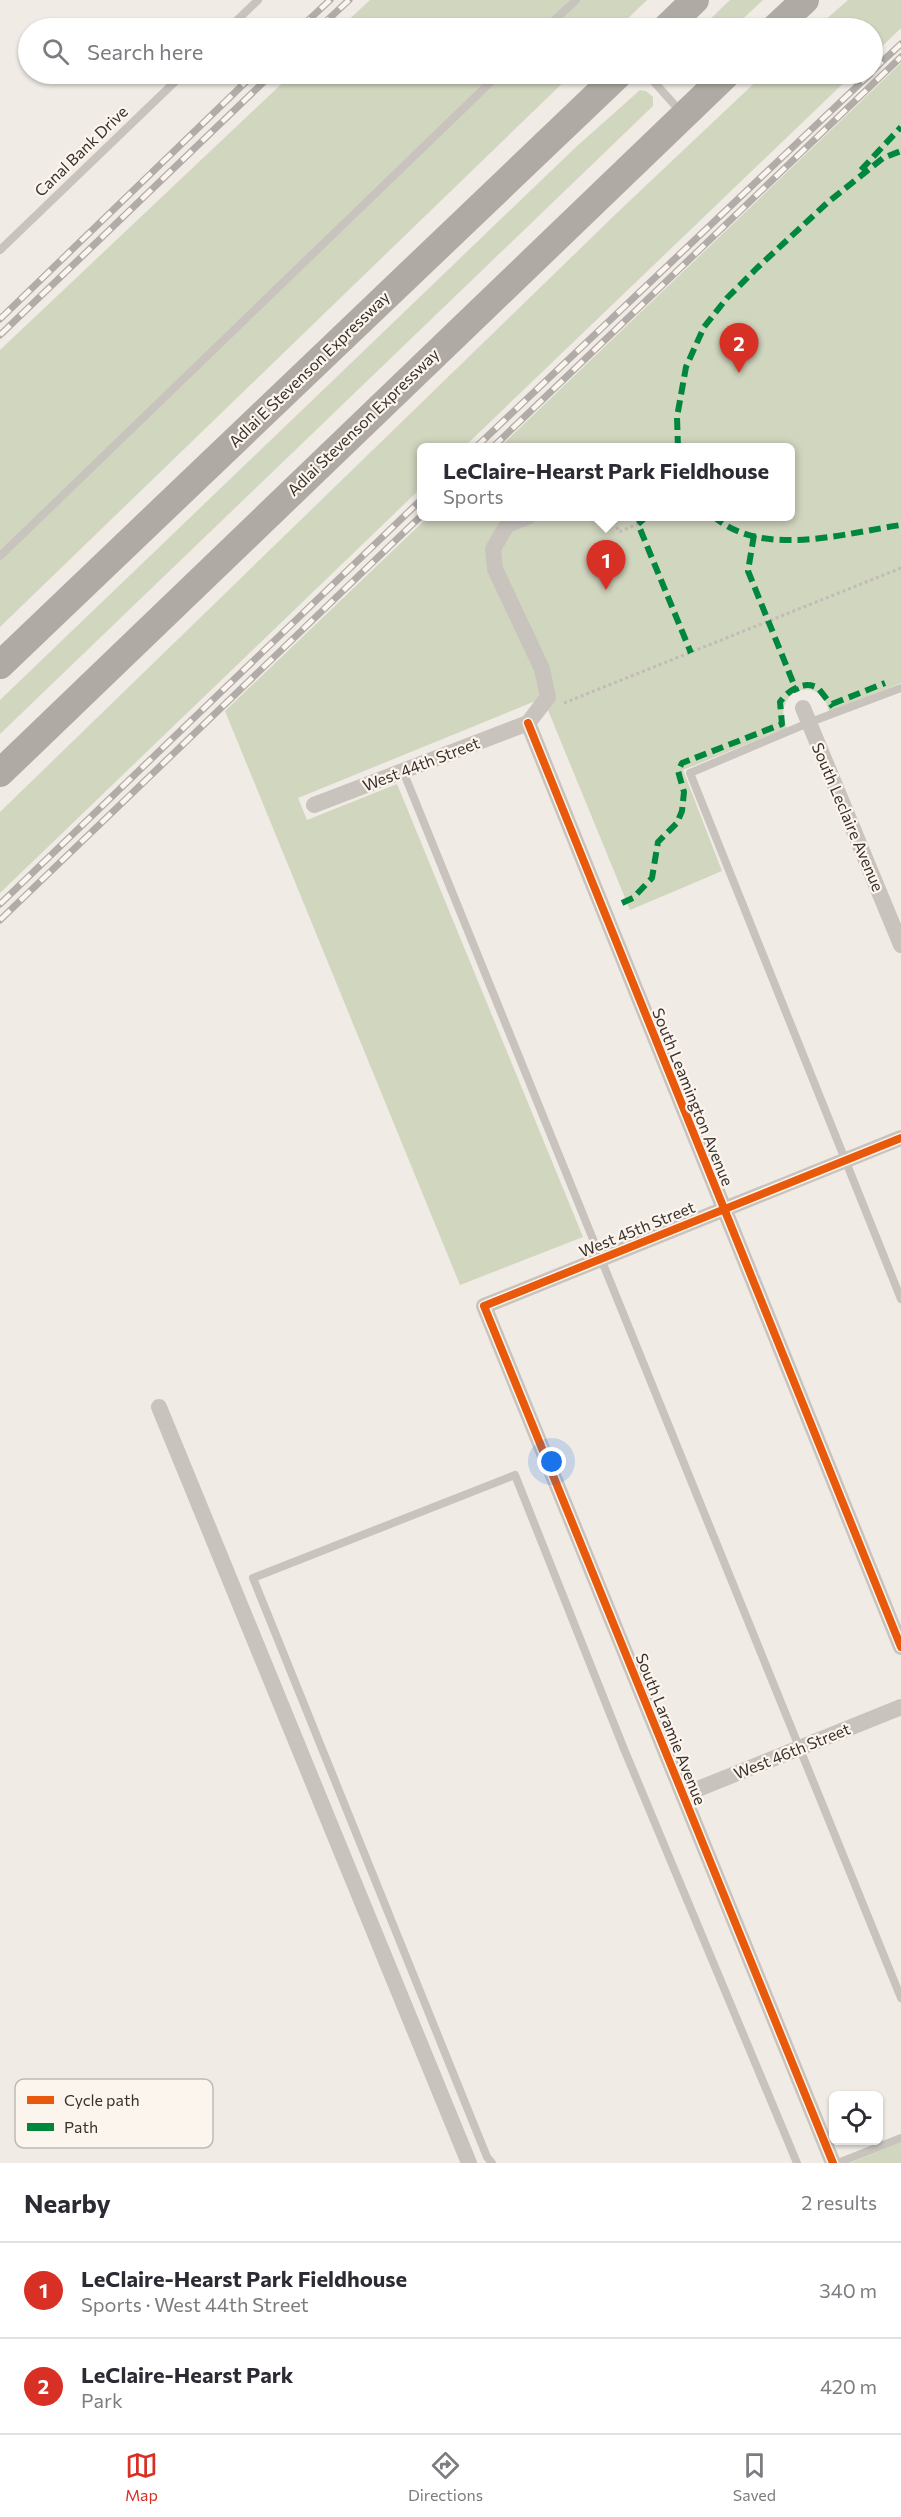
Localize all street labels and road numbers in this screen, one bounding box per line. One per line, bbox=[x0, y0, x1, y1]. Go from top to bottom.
street label: Canal Bank Drive bbox=[30, 101, 131, 200]
street label: Adlai E Stevenson Expressway bbox=[224, 287, 393, 451]
street label: Adlai Stevenson Expressway bbox=[283, 344, 442, 499]
street label: West 44th Street bbox=[360, 732, 482, 795]
street label: South Leclaire Avenue bbox=[809, 740, 888, 894]
street label: South Leamington Avenue bbox=[649, 1005, 738, 1189]
street label: West 45th Street bbox=[576, 1196, 698, 1260]
street label: South Laramie Avenue bbox=[632, 1650, 711, 1807]
street label: West 46th Street bbox=[731, 1718, 853, 1783]

